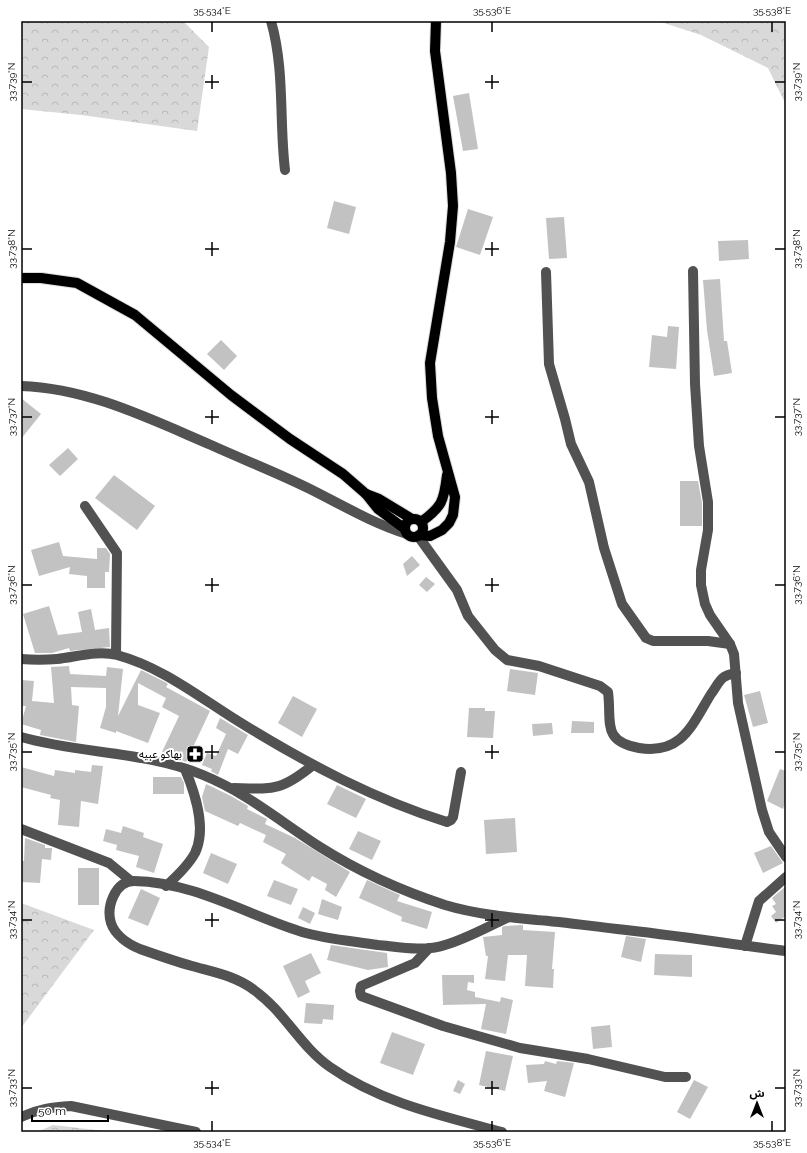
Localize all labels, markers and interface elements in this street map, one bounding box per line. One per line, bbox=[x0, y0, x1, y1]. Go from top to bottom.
text: 35.534°E bbox=[193, 5, 231, 16]
text: 35.536°E bbox=[473, 5, 511, 16]
text: 35.538°E bbox=[753, 5, 791, 16]
text: 33.739°N bbox=[6, 63, 17, 101]
text: 33.739°N bbox=[791, 63, 802, 101]
text: 33.738°N bbox=[6, 229, 17, 269]
text: 33.738°N bbox=[791, 229, 802, 269]
text: 33.737°N bbox=[6, 398, 17, 436]
text: 33.737°N bbox=[791, 398, 802, 436]
text: 33.736°N bbox=[6, 565, 17, 605]
text: 33.736°N bbox=[791, 565, 802, 605]
text: 33.735°N bbox=[6, 733, 17, 771]
text: 33.735°N bbox=[791, 733, 802, 771]
pharmacy icon: بهاكو عبيه bbox=[185, 744, 205, 764]
place label: بهاكو عبيه bbox=[139, 748, 182, 761]
text: 33.734°N bbox=[6, 901, 17, 939]
text: 33.734°N bbox=[791, 901, 802, 939]
text: 33.733°N bbox=[6, 1069, 17, 1107]
text: 33.733°N bbox=[791, 1069, 802, 1107]
north arrow bbox=[737, 1083, 777, 1123]
text: ش bbox=[749, 1087, 765, 1100]
scale bar bbox=[32, 1097, 108, 1123]
text: 50 m bbox=[38, 1104, 66, 1118]
text: 35.534°E bbox=[193, 1137, 231, 1148]
text: 35.536°E bbox=[473, 1137, 511, 1148]
text: 35.538°E bbox=[753, 1137, 791, 1148]

